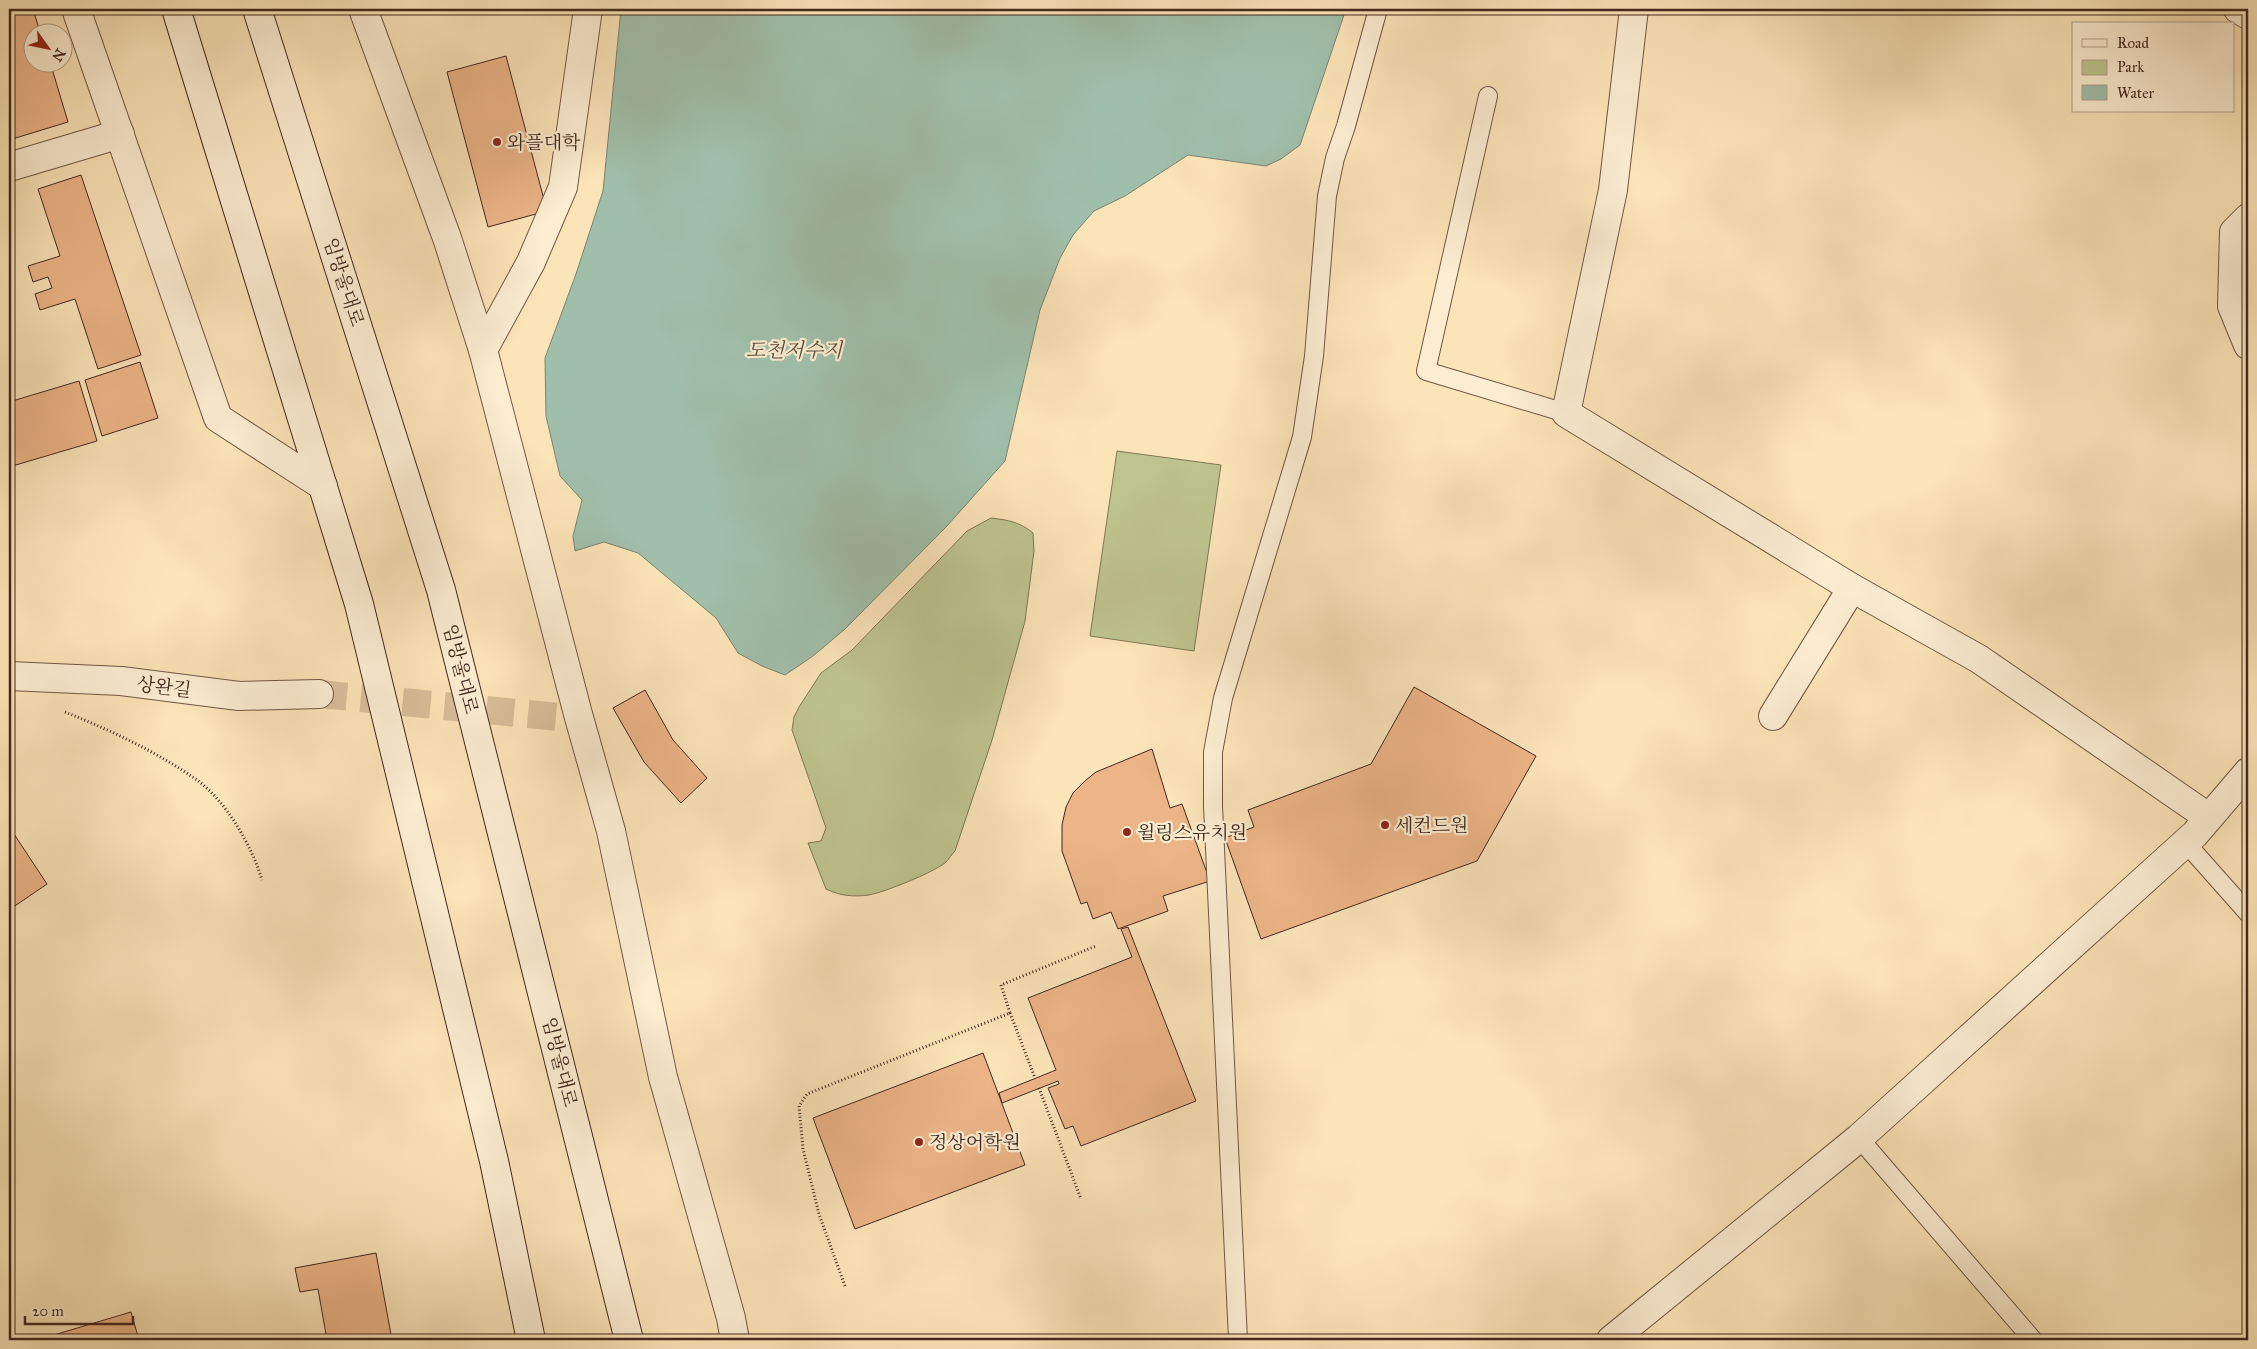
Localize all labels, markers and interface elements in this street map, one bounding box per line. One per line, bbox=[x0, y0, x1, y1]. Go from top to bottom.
north arrow bbox=[22, 22, 72, 72]
legend bbox=[2072, 22, 2234, 112]
text: Road bbox=[2117, 34, 2149, 52]
text: N bbox=[48, 45, 69, 65]
text: Park bbox=[2117, 58, 2144, 76]
text: Water bbox=[2117, 84, 2154, 102]
place label: 와플대학 bbox=[507, 131, 581, 154]
marker: 와플대학 bbox=[491, 136, 503, 148]
street label: 임방울대로 bbox=[319, 235, 369, 329]
water label: 도천저수지 bbox=[746, 338, 844, 362]
street label: 임방울대로 bbox=[439, 622, 483, 716]
street label: 상완길 bbox=[135, 672, 193, 702]
place label: 세컨드원 bbox=[1395, 814, 1468, 837]
marker: 세컨드원 bbox=[1379, 819, 1391, 831]
place label: 윌링스유치원 bbox=[1137, 821, 1247, 844]
marker: 윌링스유치원 bbox=[1121, 826, 1133, 838]
street label: 임방울대로 bbox=[538, 1015, 582, 1109]
place label: 정상어학원 bbox=[929, 1131, 1021, 1154]
marker: 정상어학원 bbox=[913, 1136, 925, 1148]
scale bar bbox=[25, 1294, 132, 1326]
text: 20 m bbox=[32, 1302, 64, 1320]

